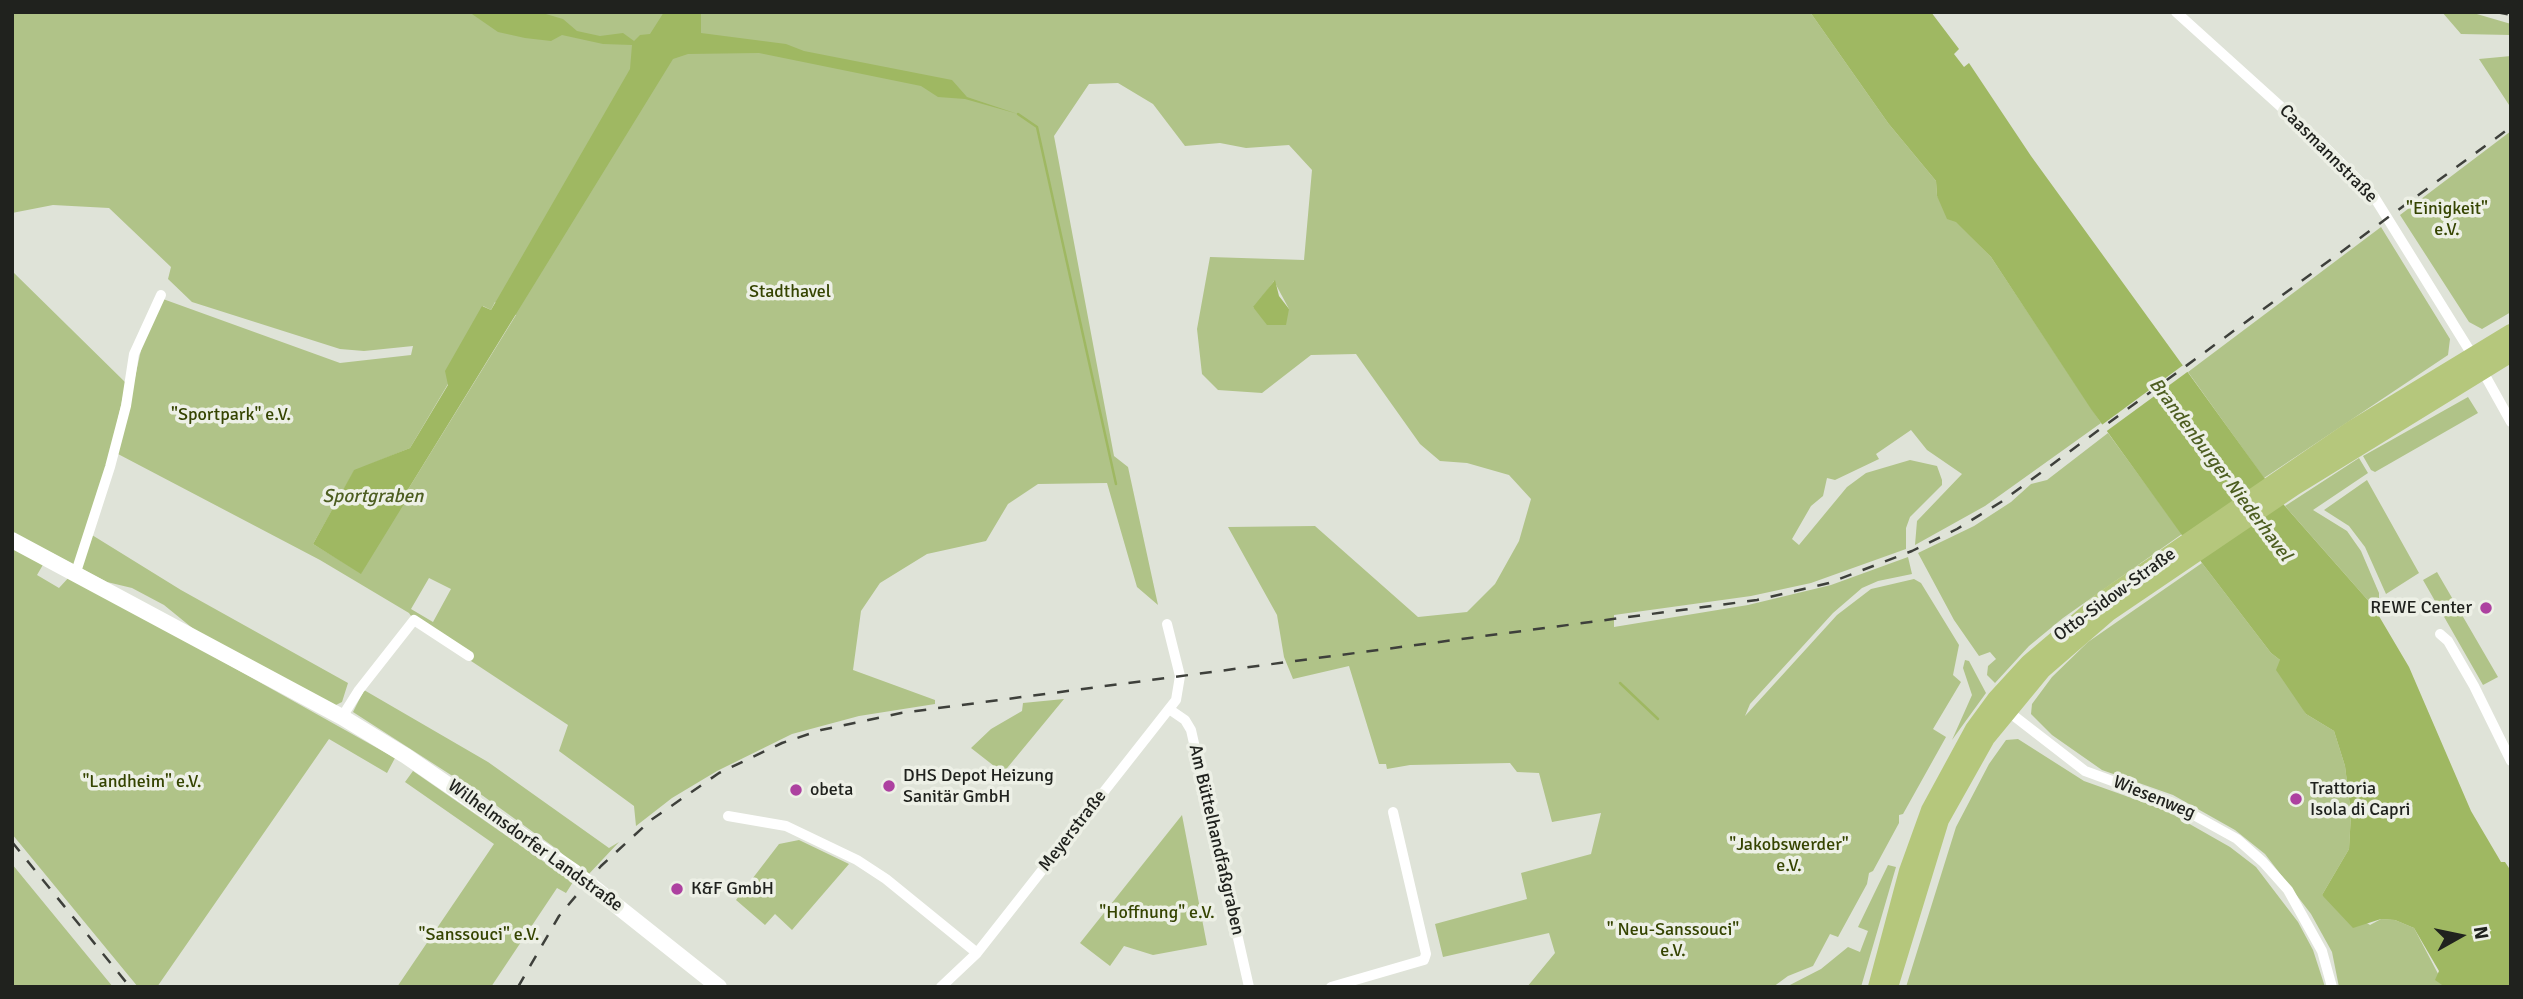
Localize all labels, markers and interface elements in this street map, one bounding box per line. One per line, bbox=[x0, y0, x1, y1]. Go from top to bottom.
street label: Caasmannstraße bbox=[2274, 100, 2382, 208]
park label: "Einigkeit" e.V. bbox=[2406, 198, 2488, 241]
park label: Stadthavel bbox=[749, 281, 831, 303]
water label: Brandenburger Niederhavel bbox=[2144, 374, 2296, 566]
park label: "Sportpark" e.V. bbox=[171, 404, 291, 426]
water label: Sportgraben bbox=[323, 486, 423, 508]
street label: Otto-Sidow-Straße bbox=[2050, 544, 2180, 646]
place label: REWE Center bbox=[2370, 597, 2472, 619]
marker: REWE Center bbox=[2478, 600, 2494, 616]
street label: Am Büttelhandfaßgraben bbox=[1184, 743, 1248, 937]
place label: DHS Depot Heizung Sanitär GmbH bbox=[903, 765, 1054, 808]
park label: "Landheim" e.V. bbox=[82, 771, 202, 793]
street label: Wiesenweg bbox=[2110, 772, 2198, 824]
street label: Wilhelmsdorfer Landstraße bbox=[443, 775, 627, 917]
marker: DHS Depot Heizung Sanitär GmbH bbox=[881, 778, 897, 794]
place label: Trattoria Isola di Capri bbox=[2310, 778, 2410, 820]
place label: obeta bbox=[810, 779, 853, 801]
marker: obeta bbox=[788, 782, 804, 798]
street label: Meyerstraße bbox=[1035, 786, 1111, 876]
marker: Trattoria Isola di Capri bbox=[2288, 791, 2304, 807]
park label: "Jakobswerder" e.V. bbox=[1729, 834, 1849, 876]
place label: K&F GmbH bbox=[691, 878, 774, 900]
marker: K&F GmbH bbox=[669, 881, 685, 897]
north arrow bbox=[2425, 901, 2495, 971]
park label: "Hoffnung" e.V. bbox=[1099, 902, 1215, 924]
park label: " Neu-Sanssouci" e.V. bbox=[1607, 919, 1739, 962]
park label: "Sanssouci" e.V. bbox=[419, 924, 539, 946]
text: N bbox=[2468, 924, 2494, 941]

